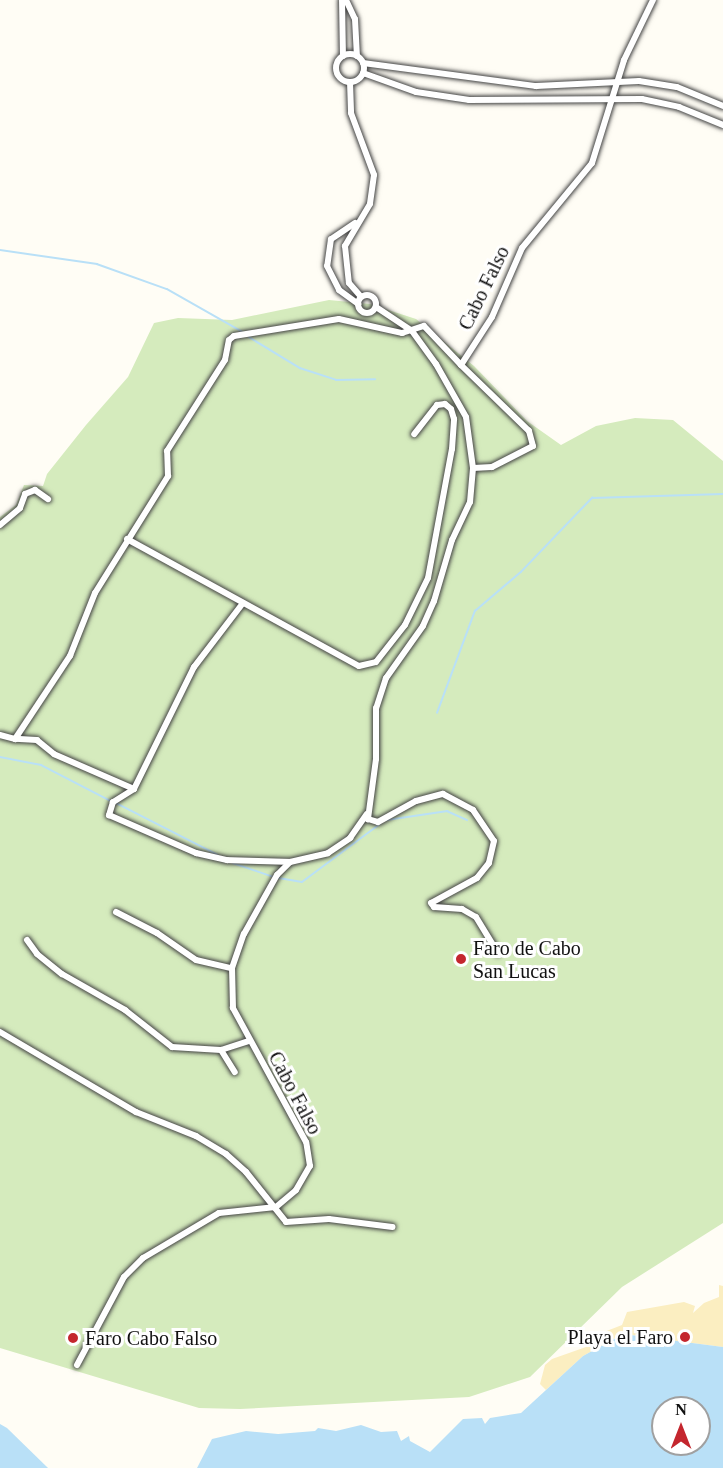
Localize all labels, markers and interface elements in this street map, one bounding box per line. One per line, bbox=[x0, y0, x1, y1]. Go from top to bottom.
street label: Cabo Falso bbox=[453, 242, 515, 334]
place label: Faro de Cabo San Lucas bbox=[473, 936, 581, 983]
marker: Faro de Cabo San Lucas bbox=[454, 952, 468, 966]
street label: Cabo Falso bbox=[263, 1047, 327, 1139]
place label: Playa el Faro bbox=[567, 1325, 673, 1349]
place label: Faro Cabo Falso bbox=[85, 1326, 217, 1350]
marker: Playa el Faro bbox=[678, 1330, 692, 1344]
marker: Faro Cabo Falso bbox=[66, 1331, 80, 1345]
north arrow bbox=[651, 1396, 711, 1456]
text: N bbox=[675, 1401, 687, 1418]

